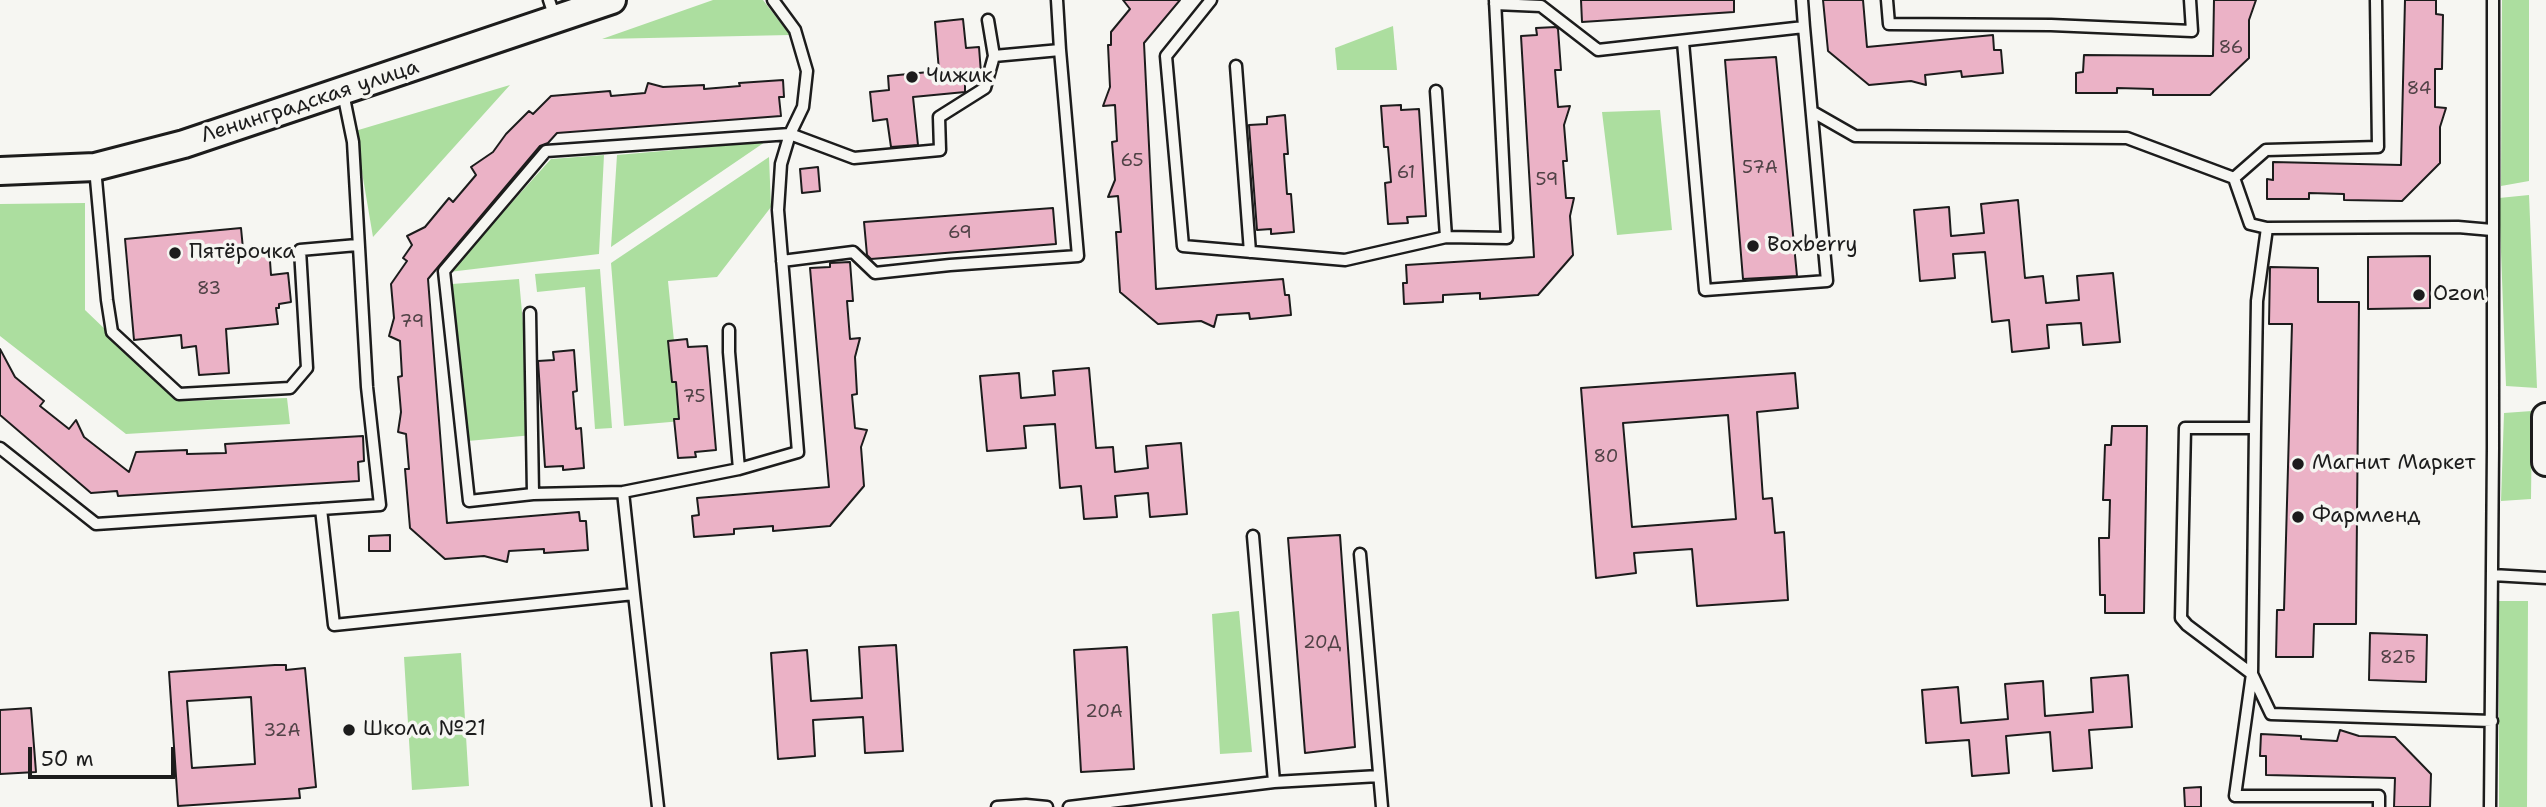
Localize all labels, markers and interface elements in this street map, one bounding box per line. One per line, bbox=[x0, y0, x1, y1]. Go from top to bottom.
house number: 86 bbox=[2219, 37, 2243, 59]
street label: Ленинградская улица bbox=[198, 55, 422, 149]
place label: Чижик bbox=[926, 64, 993, 90]
marker: Чижик bbox=[904, 69, 920, 85]
house number: 84 bbox=[2407, 78, 2431, 100]
house number: 65 bbox=[1121, 150, 1143, 172]
house number: 57А bbox=[1742, 157, 1778, 179]
house number: 61 bbox=[1397, 162, 1415, 184]
house number: 59 bbox=[1536, 169, 1558, 191]
house number: 69 bbox=[948, 222, 972, 244]
place label: Boxberry bbox=[1767, 233, 1858, 259]
marker: Boxberry bbox=[1745, 238, 1761, 254]
place label: Пятёрочка bbox=[189, 240, 295, 266]
marker: Пятёрочка bbox=[167, 245, 183, 261]
house number: 83 bbox=[197, 278, 221, 300]
place label: Ozon bbox=[2433, 282, 2485, 308]
marker: Ozon bbox=[2411, 287, 2427, 303]
house number: 79 bbox=[400, 311, 424, 333]
house number: 75 bbox=[683, 386, 705, 408]
house number: 80 bbox=[1594, 446, 1618, 468]
place label: Магнит Маркет bbox=[2312, 451, 2476, 477]
marker: Магнит Маркет bbox=[2290, 456, 2306, 472]
place label: Фармленд bbox=[2312, 504, 2421, 530]
marker: Фармленд bbox=[2290, 509, 2306, 525]
house number: 20Д bbox=[1303, 632, 1341, 654]
house number: 82Б bbox=[2380, 647, 2416, 669]
house number: 20А bbox=[1085, 701, 1123, 723]
place label: Школа №21 bbox=[363, 717, 486, 743]
house number: 32А bbox=[263, 720, 301, 742]
marker: Школа №21 bbox=[341, 722, 357, 738]
scale bar bbox=[32, 734, 178, 778]
text: 50 m bbox=[41, 745, 94, 773]

